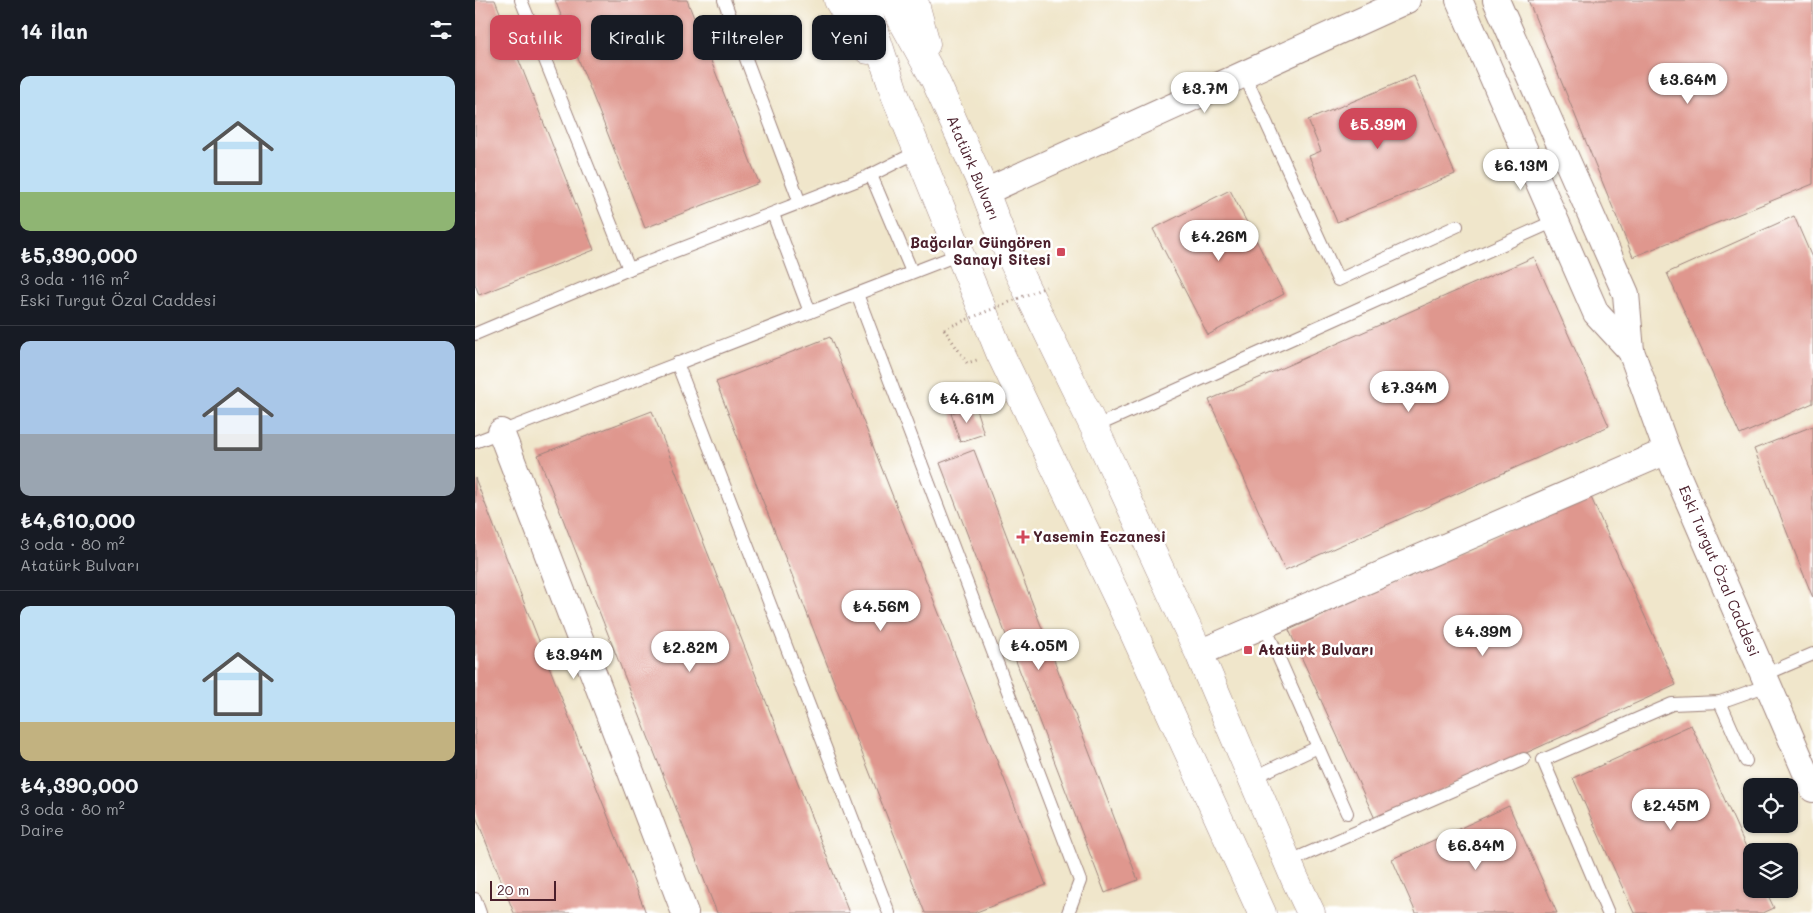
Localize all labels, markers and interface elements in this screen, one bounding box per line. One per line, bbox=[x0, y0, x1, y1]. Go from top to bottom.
chip: Satılık bbox=[490, 15, 581, 60]
chip: Kiralık bbox=[591, 15, 683, 60]
chip: Filtreler bbox=[693, 15, 802, 60]
chip: Yeni bbox=[812, 15, 886, 60]
icon: filters bbox=[427, 16, 455, 44]
text: 14 ilan bbox=[20, 17, 88, 44]
pin: ₺3.64M bbox=[1647, 62, 1729, 105]
text: ₺3.64M bbox=[1659, 68, 1717, 89]
pin: ₺3.7M bbox=[1170, 72, 1240, 114]
text: ₺3.7M bbox=[1182, 77, 1228, 98]
icon: home bbox=[193, 108, 283, 198]
pin: ₺5.39M bbox=[1337, 108, 1419, 150]
street label: Atatürk Bulvarı bbox=[943, 112, 1005, 223]
text: ₺5.39M bbox=[1350, 113, 1406, 134]
pin: ₺6.13M bbox=[1480, 148, 1562, 191]
text: ₺6.13M bbox=[1494, 154, 1548, 175]
pin: ₺4.26M bbox=[1178, 220, 1260, 262]
text: ₺4.26M bbox=[1191, 225, 1247, 246]
place label: Bağcılar Güngören Sanayi Sitesi bbox=[910, 232, 1051, 269]
text: ₺5,390,000 bbox=[20, 241, 138, 268]
marker: Bağcılar Güngören Sanayi Sitesi bbox=[1055, 246, 1067, 258]
text: 3 oda · 116 m² bbox=[20, 268, 129, 289]
text: Eski Turgut Özal Caddesi bbox=[20, 289, 216, 310]
pin: ₺7.34M bbox=[1368, 370, 1450, 413]
icon: home bbox=[193, 374, 283, 464]
text: ₺7.34M bbox=[1381, 376, 1437, 397]
pin: ₺4.61M bbox=[926, 382, 1008, 424]
text: ₺4.61M bbox=[940, 387, 994, 408]
street label: Eski Turgut Özal Caddesi bbox=[1675, 482, 1765, 659]
text: ₺4,610,000 bbox=[20, 506, 135, 533]
place label: Yasemin Eczanesi bbox=[1033, 526, 1166, 546]
marker: Yasemin Eczanesi bbox=[1017, 531, 1029, 543]
text: 3 oda · 80 m² bbox=[20, 533, 125, 554]
text: Atatürk Bulvarı bbox=[20, 554, 140, 575]
pin: ₺4.56M bbox=[840, 590, 922, 632]
text: ₺4.56M bbox=[852, 595, 910, 616]
pin: ₺4.39M bbox=[1442, 614, 1524, 657]
text: ₺4.39M bbox=[1454, 620, 1512, 641]
pin: ₺4.05M bbox=[998, 628, 1080, 671]
pin: ₺2.82M bbox=[649, 630, 731, 673]
text: ₺4.05M bbox=[1010, 634, 1068, 655]
text: ₺2.82M bbox=[662, 636, 718, 657]
pin: ₺3.94M bbox=[533, 638, 615, 680]
icon: home bbox=[193, 639, 283, 729]
place label: Atatürk Bulvarı bbox=[1258, 639, 1374, 659]
text: ₺3.94M bbox=[545, 643, 603, 664]
marker: Atatürk Bulvarı bbox=[1242, 644, 1254, 656]
text: ₺4,390,000 bbox=[20, 771, 139, 798]
map controls bbox=[1743, 778, 1798, 898]
button: locate bbox=[1743, 778, 1798, 833]
pin: ₺2.45M bbox=[1630, 788, 1712, 831]
text: ₺2.45M bbox=[1643, 794, 1699, 815]
text: 3 oda · 80 m² bbox=[20, 798, 125, 819]
text: Daire bbox=[20, 819, 64, 840]
pin: ₺6.84M bbox=[1435, 828, 1517, 871]
text: ₺6.84M bbox=[1447, 834, 1505, 855]
button: layers bbox=[1743, 843, 1798, 898]
scale bar bbox=[490, 878, 556, 901]
text: 20 m bbox=[497, 880, 529, 899]

